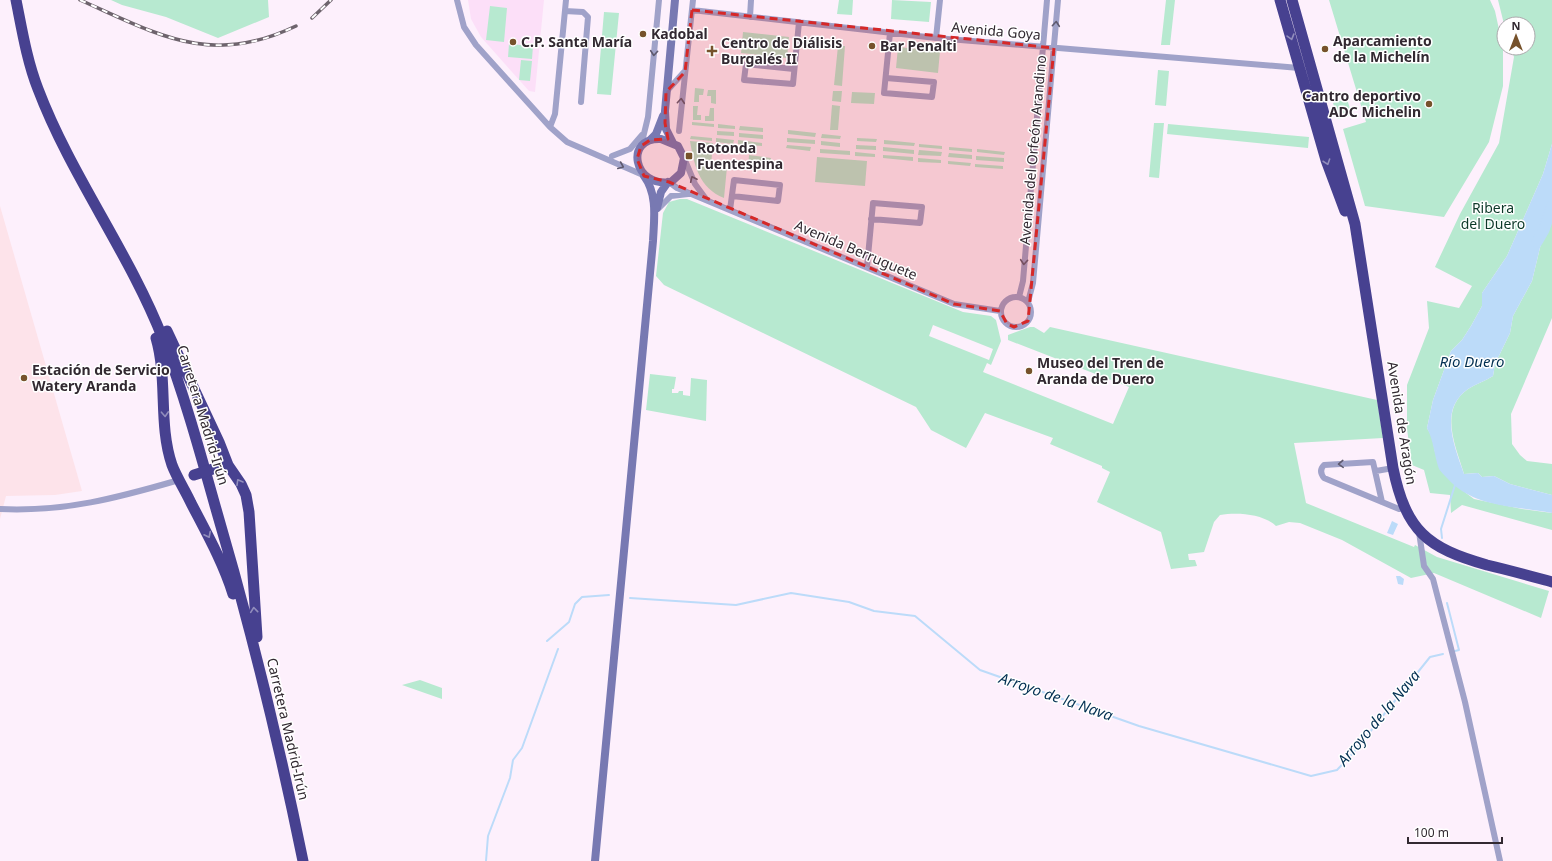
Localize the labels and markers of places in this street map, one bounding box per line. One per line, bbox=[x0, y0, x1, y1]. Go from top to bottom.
place label: Kadobal bbox=[651, 24, 708, 43]
marker: Kadobal bbox=[638, 29, 648, 39]
place label: Aparcamiento de la Michelín bbox=[1333, 31, 1432, 66]
place label: C.P. Santa María bbox=[521, 32, 632, 51]
place label: Centro de Diálisis Burgalés II bbox=[721, 33, 842, 68]
place label: Bar Penalti bbox=[880, 36, 957, 55]
marker: C.P. Santa María bbox=[508, 37, 518, 47]
marker: Bar Penalti bbox=[867, 41, 877, 51]
marker: Aparcamiento de la Michelín bbox=[1320, 44, 1330, 54]
marker: Centro de Diálisis Burgalés II bbox=[706, 45, 718, 57]
place label: Cantro deportivo ADC Michelin bbox=[1302, 86, 1421, 121]
marker: Cantro deportivo ADC Michelin bbox=[1424, 99, 1434, 109]
place label: Rotonda Fuentespina bbox=[697, 138, 783, 173]
marker: Rotonda Fuentespina bbox=[684, 151, 694, 161]
place label: Museo del Tren de Aranda de Duero bbox=[1037, 353, 1164, 388]
place label: Estación de Servicio Watery Aranda bbox=[32, 360, 170, 395]
marker: Museo del Tren de Aranda de Duero bbox=[1024, 366, 1034, 376]
marker: Estación de Servicio Watery Aranda bbox=[19, 373, 29, 383]

